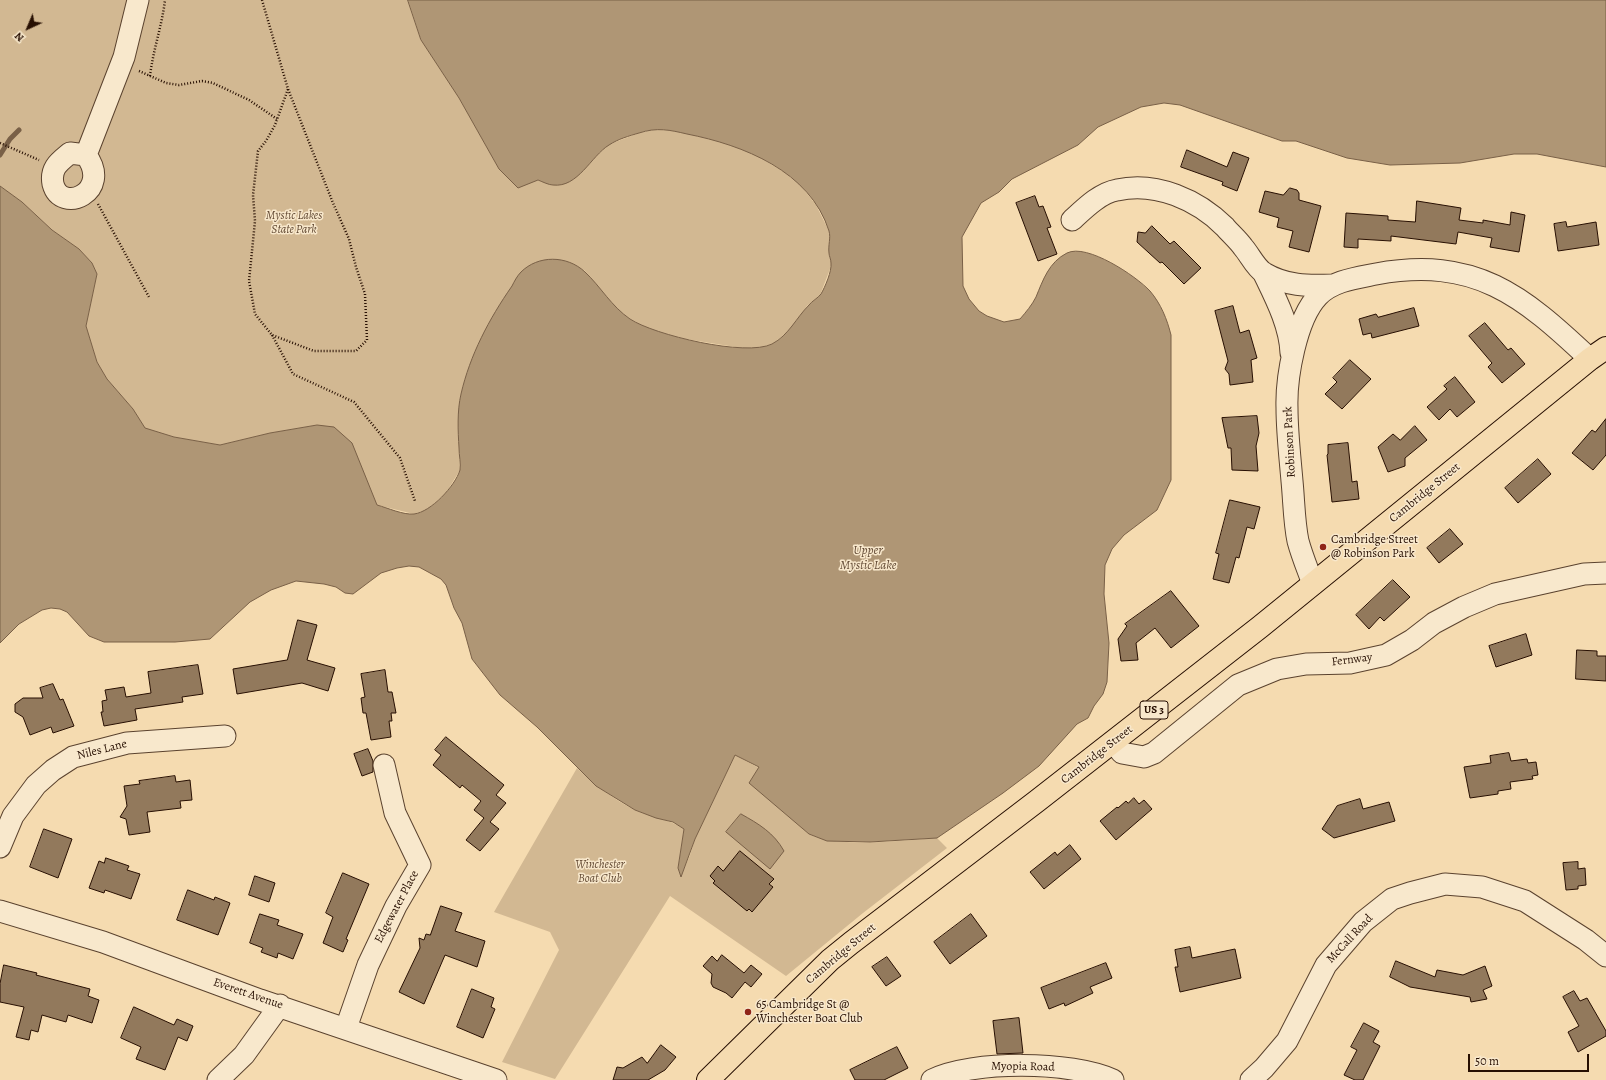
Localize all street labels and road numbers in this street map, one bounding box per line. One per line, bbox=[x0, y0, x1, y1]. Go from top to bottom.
street label: Robinson Park bbox=[1281, 406, 1299, 478]
street label: Cambridge Street bbox=[1387, 460, 1463, 526]
street label: Fernway bbox=[1331, 650, 1373, 670]
road number: US 3 bbox=[1140, 701, 1168, 719]
street label: Cambridge Street bbox=[1058, 723, 1136, 787]
street label: Niles Lane bbox=[76, 737, 128, 763]
street label: Edgewater Place bbox=[372, 868, 422, 946]
street label: McCall Road bbox=[1324, 912, 1376, 966]
street label: Cambridge Street bbox=[803, 921, 879, 987]
street label: Everett Avenue bbox=[211, 975, 285, 1013]
street label: Myopia Road bbox=[991, 1059, 1055, 1075]

